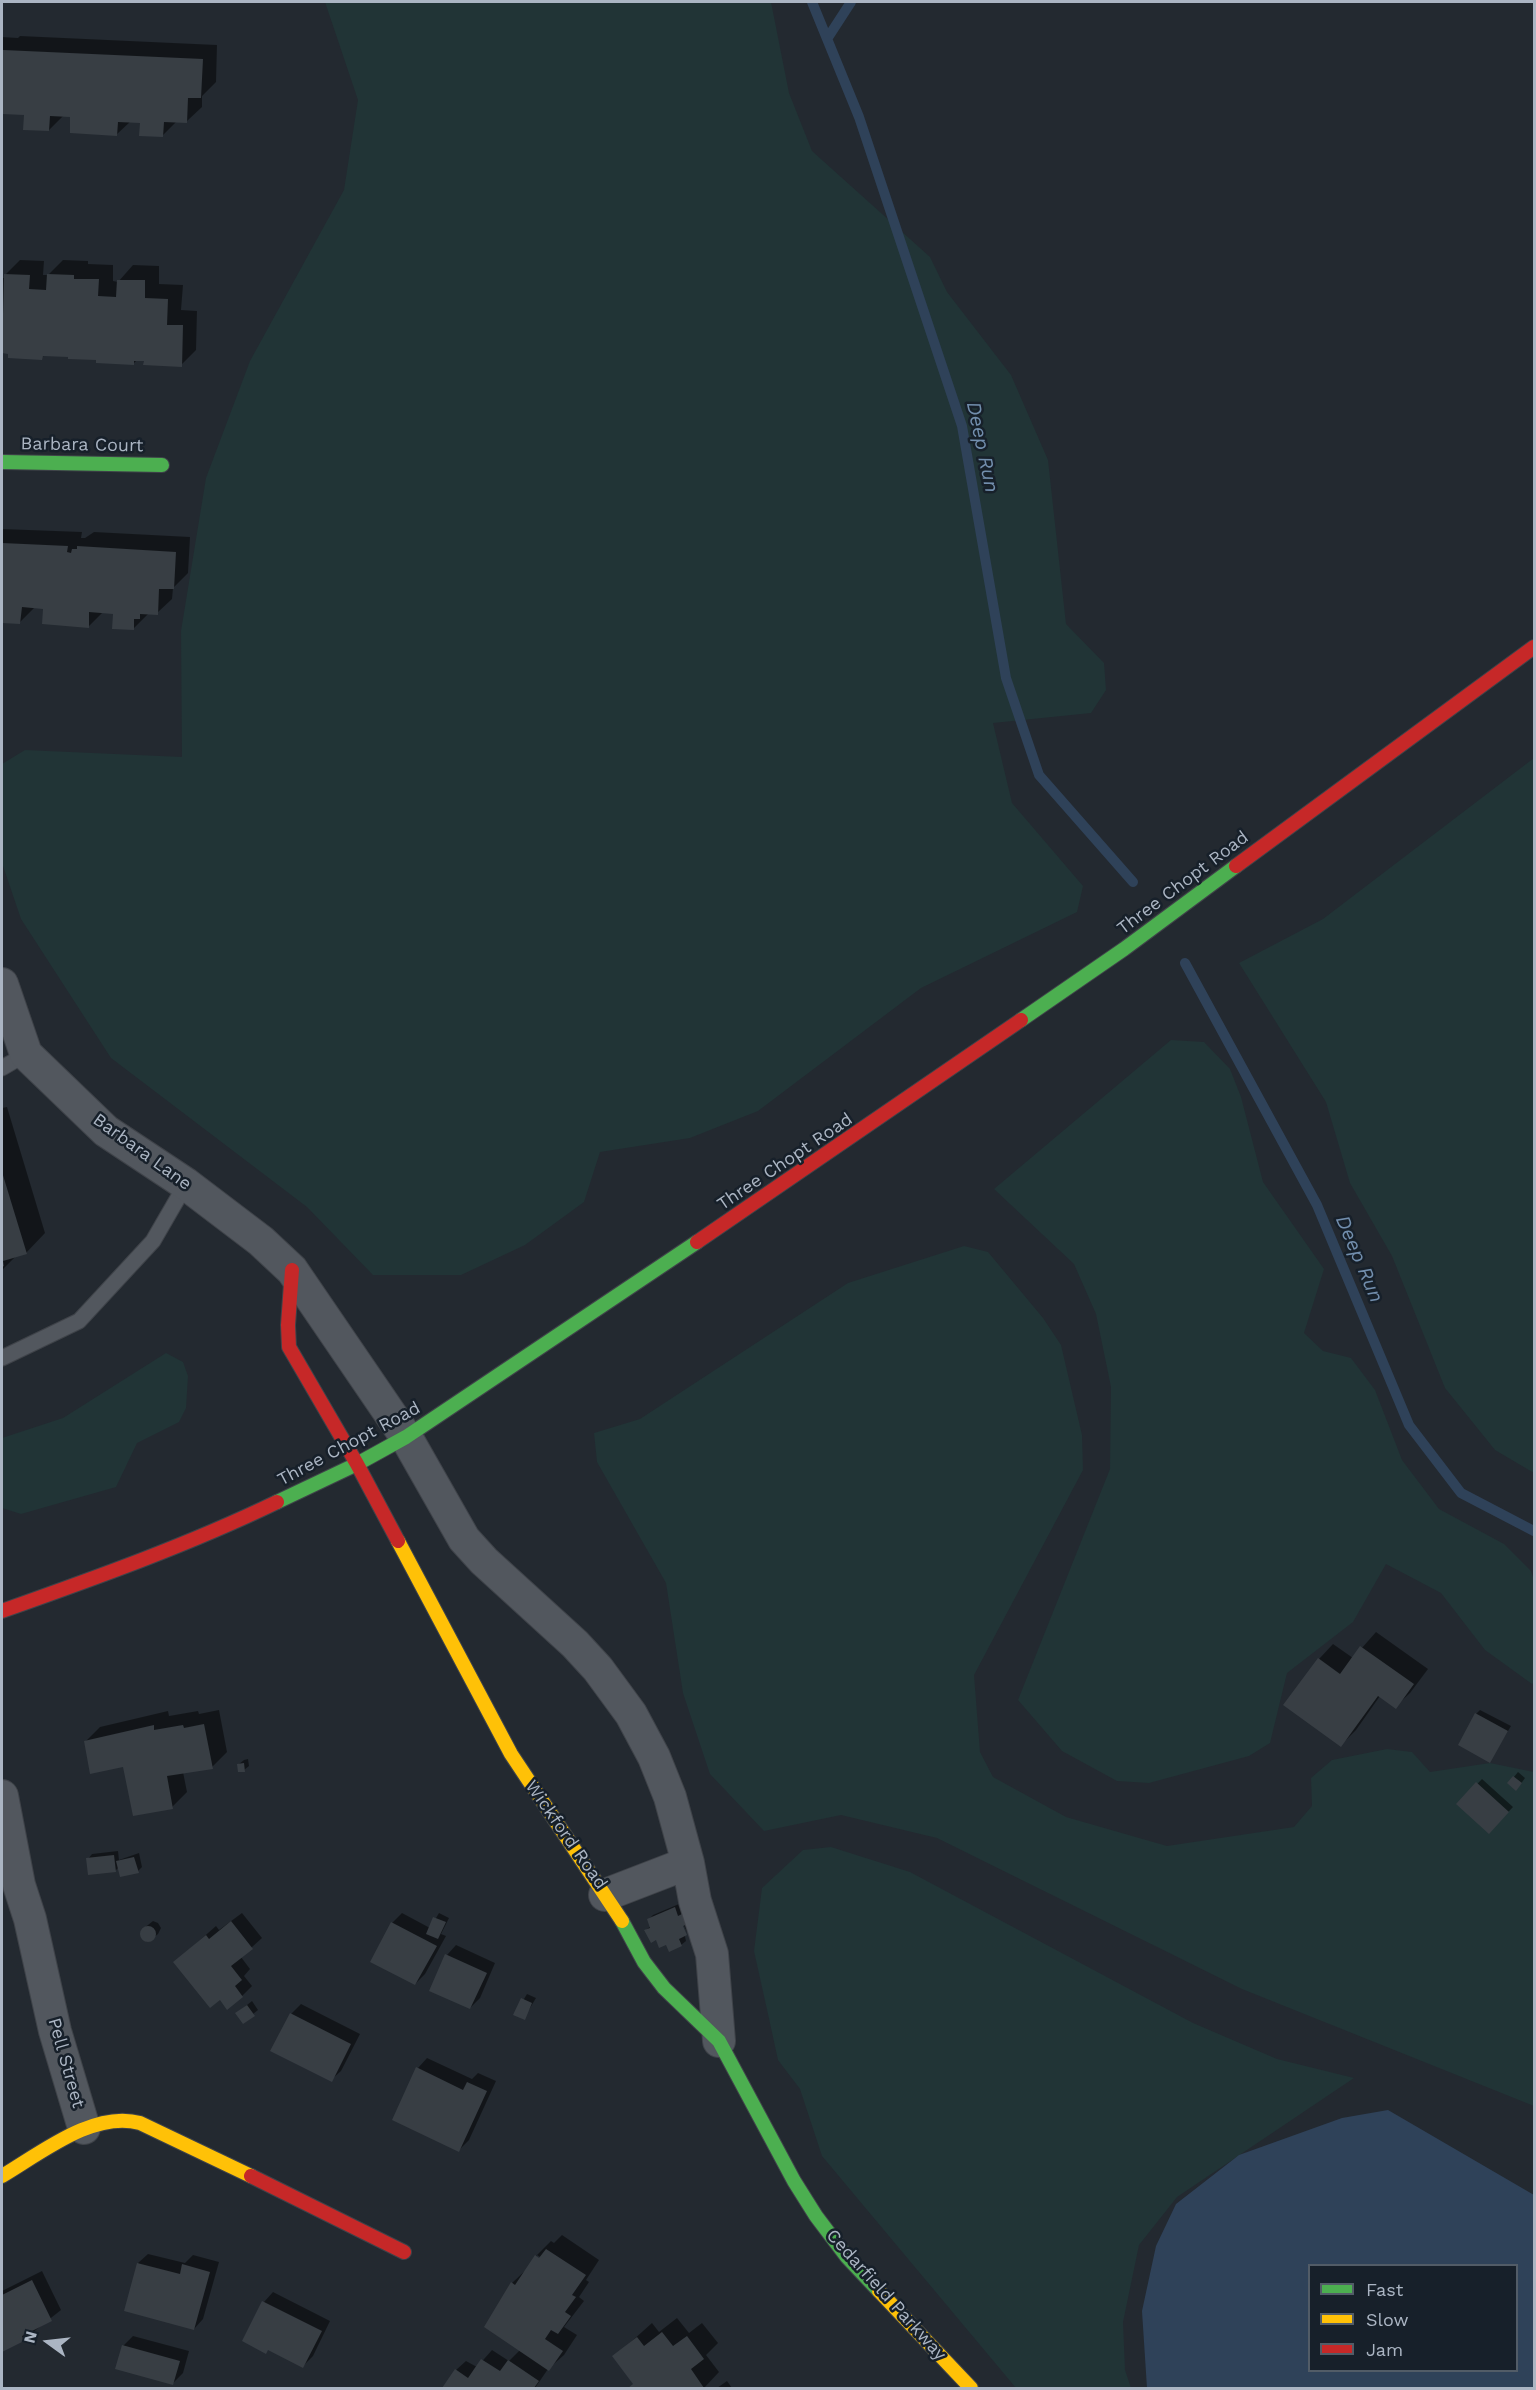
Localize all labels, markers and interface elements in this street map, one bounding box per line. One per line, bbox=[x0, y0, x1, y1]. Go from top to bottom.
water label: Deep Run bbox=[961, 399, 1003, 495]
street label: Barbara Court bbox=[20, 433, 144, 457]
street label: Three Chopt Road bbox=[1113, 827, 1253, 939]
street label: Barbara Lane bbox=[88, 1109, 196, 1195]
street label: Three Chopt Road bbox=[713, 1109, 857, 1215]
water label: Deep Run bbox=[1330, 1212, 1388, 1306]
street label: Three Chopt Road bbox=[274, 1397, 424, 1491]
street label: Wickford Road bbox=[520, 1776, 612, 1894]
street label: Pell Street bbox=[43, 2016, 89, 2110]
street label: Cedarfield Parkway bbox=[821, 2225, 951, 2365]
legend bbox=[1308, 2264, 1518, 2372]
text: Fast bbox=[1366, 2279, 1403, 2300]
text: Slow bbox=[1366, 2309, 1409, 2330]
north arrow bbox=[18, 2312, 78, 2372]
text: N bbox=[19, 2329, 41, 2345]
text: Jam bbox=[1366, 2339, 1403, 2360]

